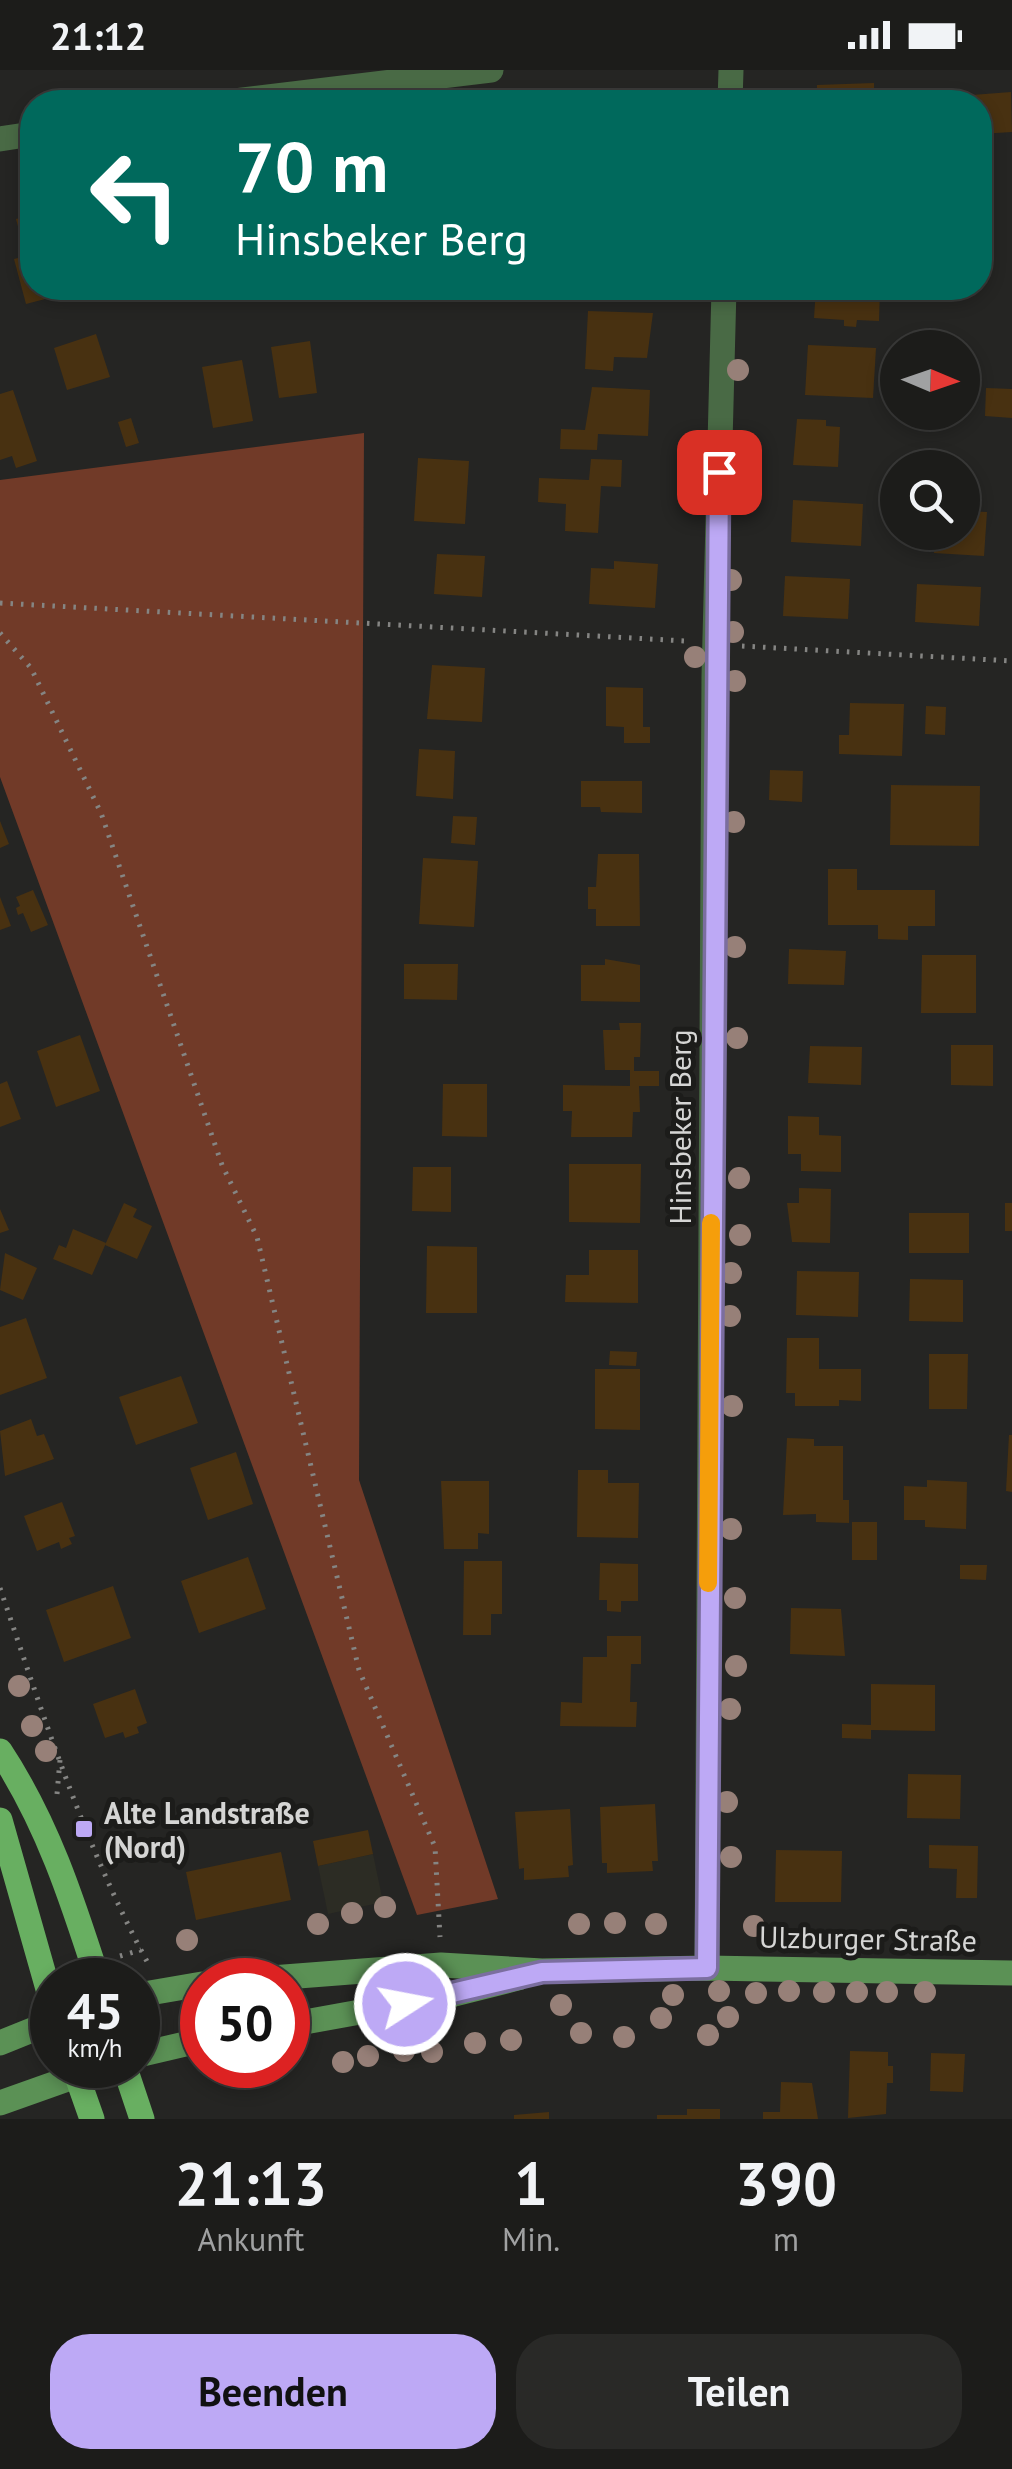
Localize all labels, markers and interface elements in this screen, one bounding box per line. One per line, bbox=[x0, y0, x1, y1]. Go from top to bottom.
text: 21:12 bbox=[50, 11, 146, 60]
text: 70 m bbox=[235, 121, 388, 211]
icon: left bbox=[70, 130, 200, 260]
text: Hinsbeker Berg bbox=[235, 209, 528, 267]
north arrow bbox=[880, 330, 980, 430]
map controls bbox=[880, 330, 980, 550]
pin bbox=[677, 430, 762, 515]
icon: arrive bbox=[692, 445, 747, 500]
button: search bbox=[880, 450, 980, 550]
street label: Hinsbeker Berg bbox=[660, 1029, 699, 1225]
place label: Alte Landstraße (Nord) bbox=[104, 1793, 310, 1866]
marker: Alte Landstraße (Nord) bbox=[73, 1818, 95, 1840]
street label: Ulzburger Straße bbox=[759, 1917, 977, 1959]
position arrow bbox=[353, 1952, 457, 2056]
speed limit sign: 50 bbox=[180, 1958, 310, 2088]
text: 45 bbox=[67, 1978, 123, 2043]
text: km/h bbox=[68, 2032, 122, 2064]
text: 21:13 bbox=[175, 2144, 327, 2222]
text: 1 bbox=[514, 2144, 548, 2222]
text: 390 bbox=[735, 2144, 837, 2222]
text: Ankunft bbox=[198, 2218, 304, 2260]
text: Min. bbox=[502, 2218, 560, 2260]
text: m bbox=[773, 2218, 799, 2260]
button: Beenden bbox=[50, 2334, 496, 2449]
button: Teilen bbox=[516, 2334, 962, 2449]

